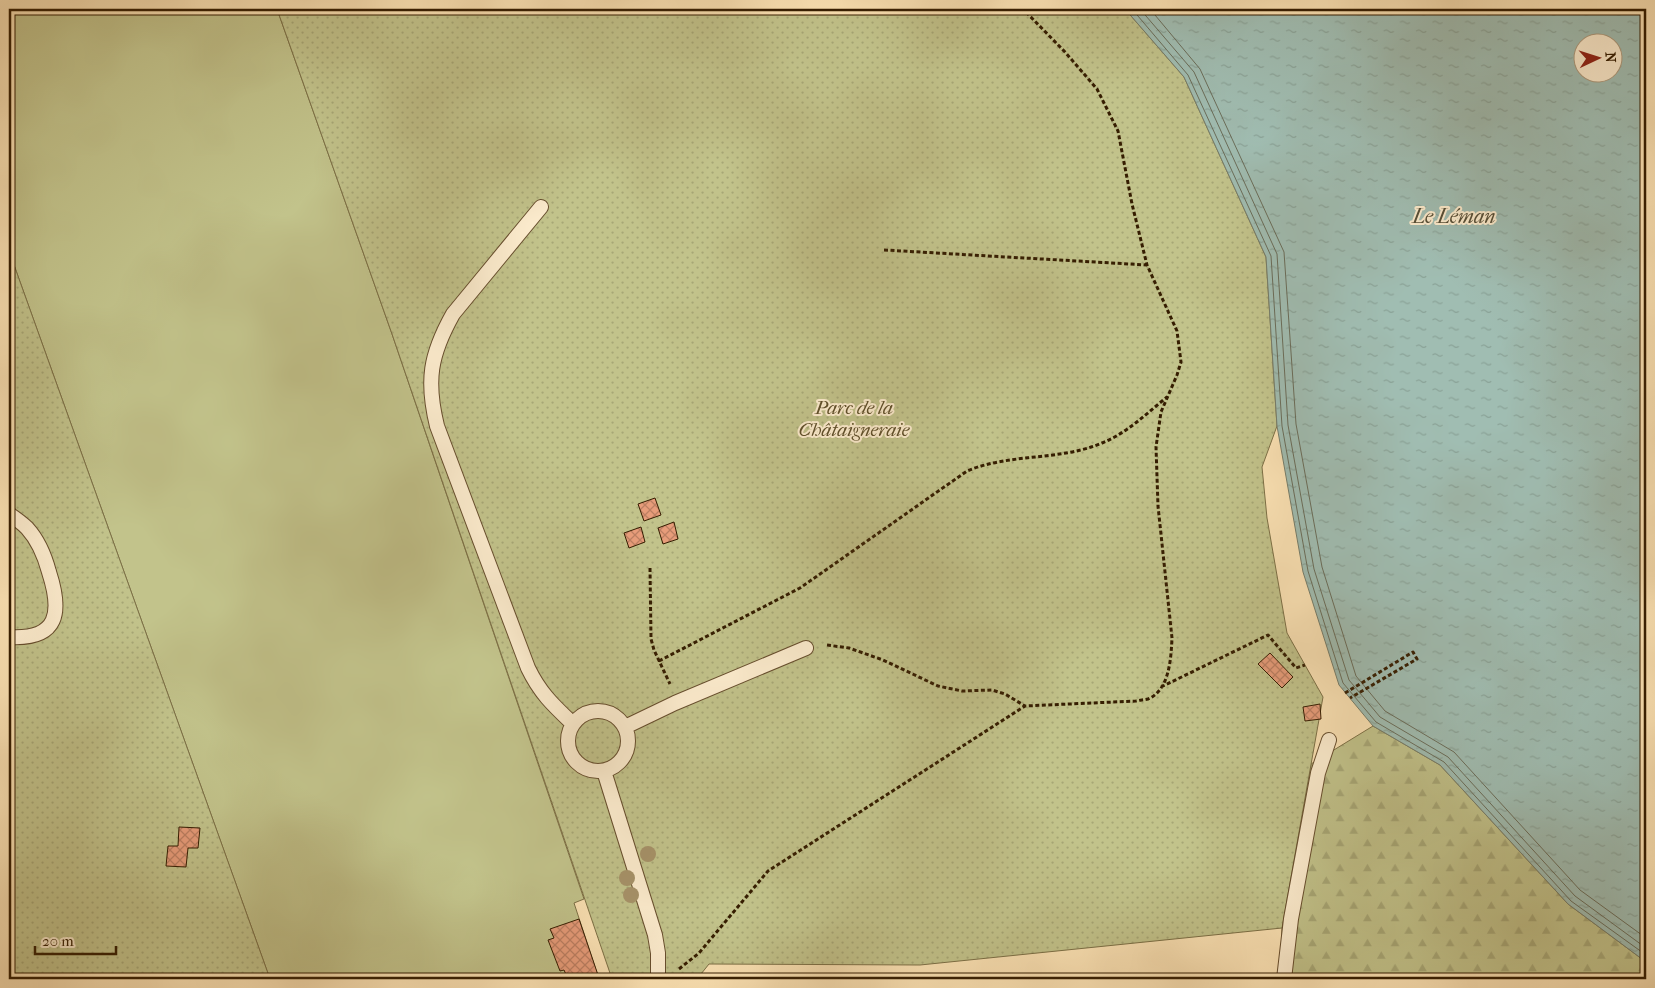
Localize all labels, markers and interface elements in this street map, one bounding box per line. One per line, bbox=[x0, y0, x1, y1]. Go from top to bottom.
north arrow bbox=[1572, 32, 1622, 82]
text: N bbox=[1602, 51, 1619, 63]
water label: Le Léman bbox=[1410, 205, 1496, 228]
park label: Parc de la Châtaigneraie bbox=[799, 397, 911, 441]
scale bar bbox=[35, 923, 116, 955]
text: 20 m bbox=[42, 932, 74, 950]

